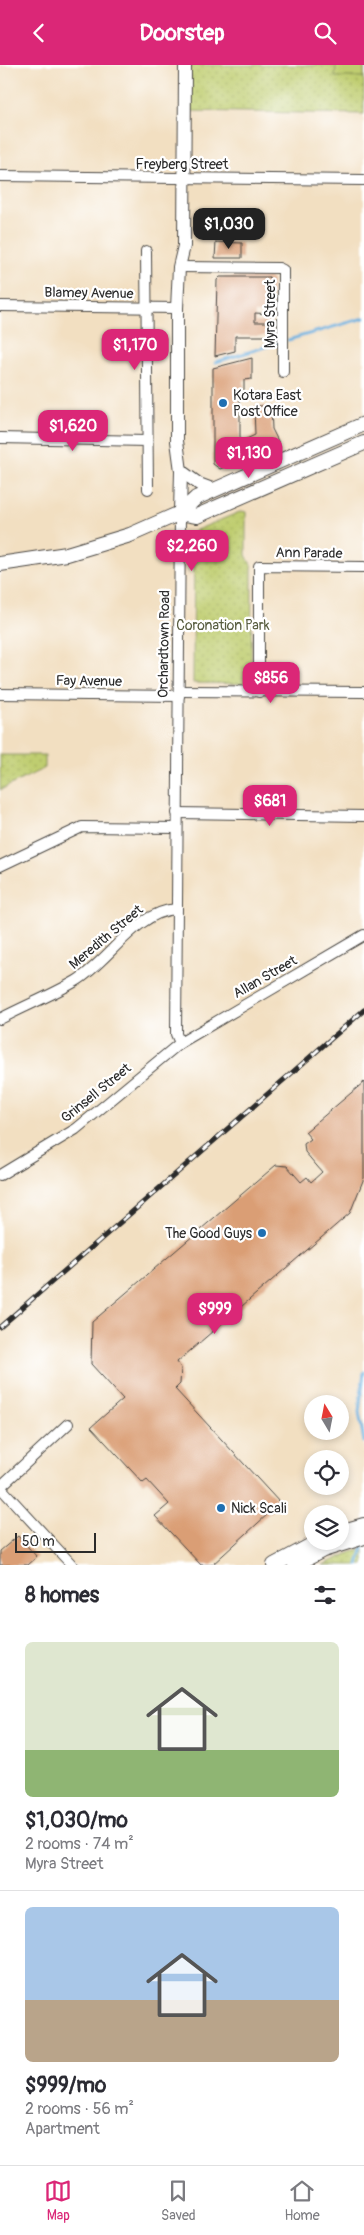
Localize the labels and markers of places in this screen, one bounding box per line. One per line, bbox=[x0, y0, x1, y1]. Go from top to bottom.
pin: $1,030 bbox=[188, 207, 270, 250]
pin: $1,170 bbox=[94, 329, 176, 371]
place label: Kotara East Post Office bbox=[233, 387, 302, 420]
marker: Kotara East Post Office bbox=[217, 397, 229, 409]
pin: $1,620 bbox=[32, 409, 114, 452]
pin: $1,130 bbox=[208, 437, 290, 479]
pin: $2,260 bbox=[151, 529, 233, 572]
pin: $856 bbox=[241, 661, 301, 704]
pin: $681 bbox=[240, 785, 300, 827]
place label: The Good Guys bbox=[165, 1225, 253, 1242]
marker: The Good Guys bbox=[256, 1227, 268, 1239]
pin: $999 bbox=[185, 1293, 245, 1335]
place label: Nick Scali bbox=[231, 1500, 287, 1517]
marker: Nick Scali bbox=[215, 1502, 227, 1514]

